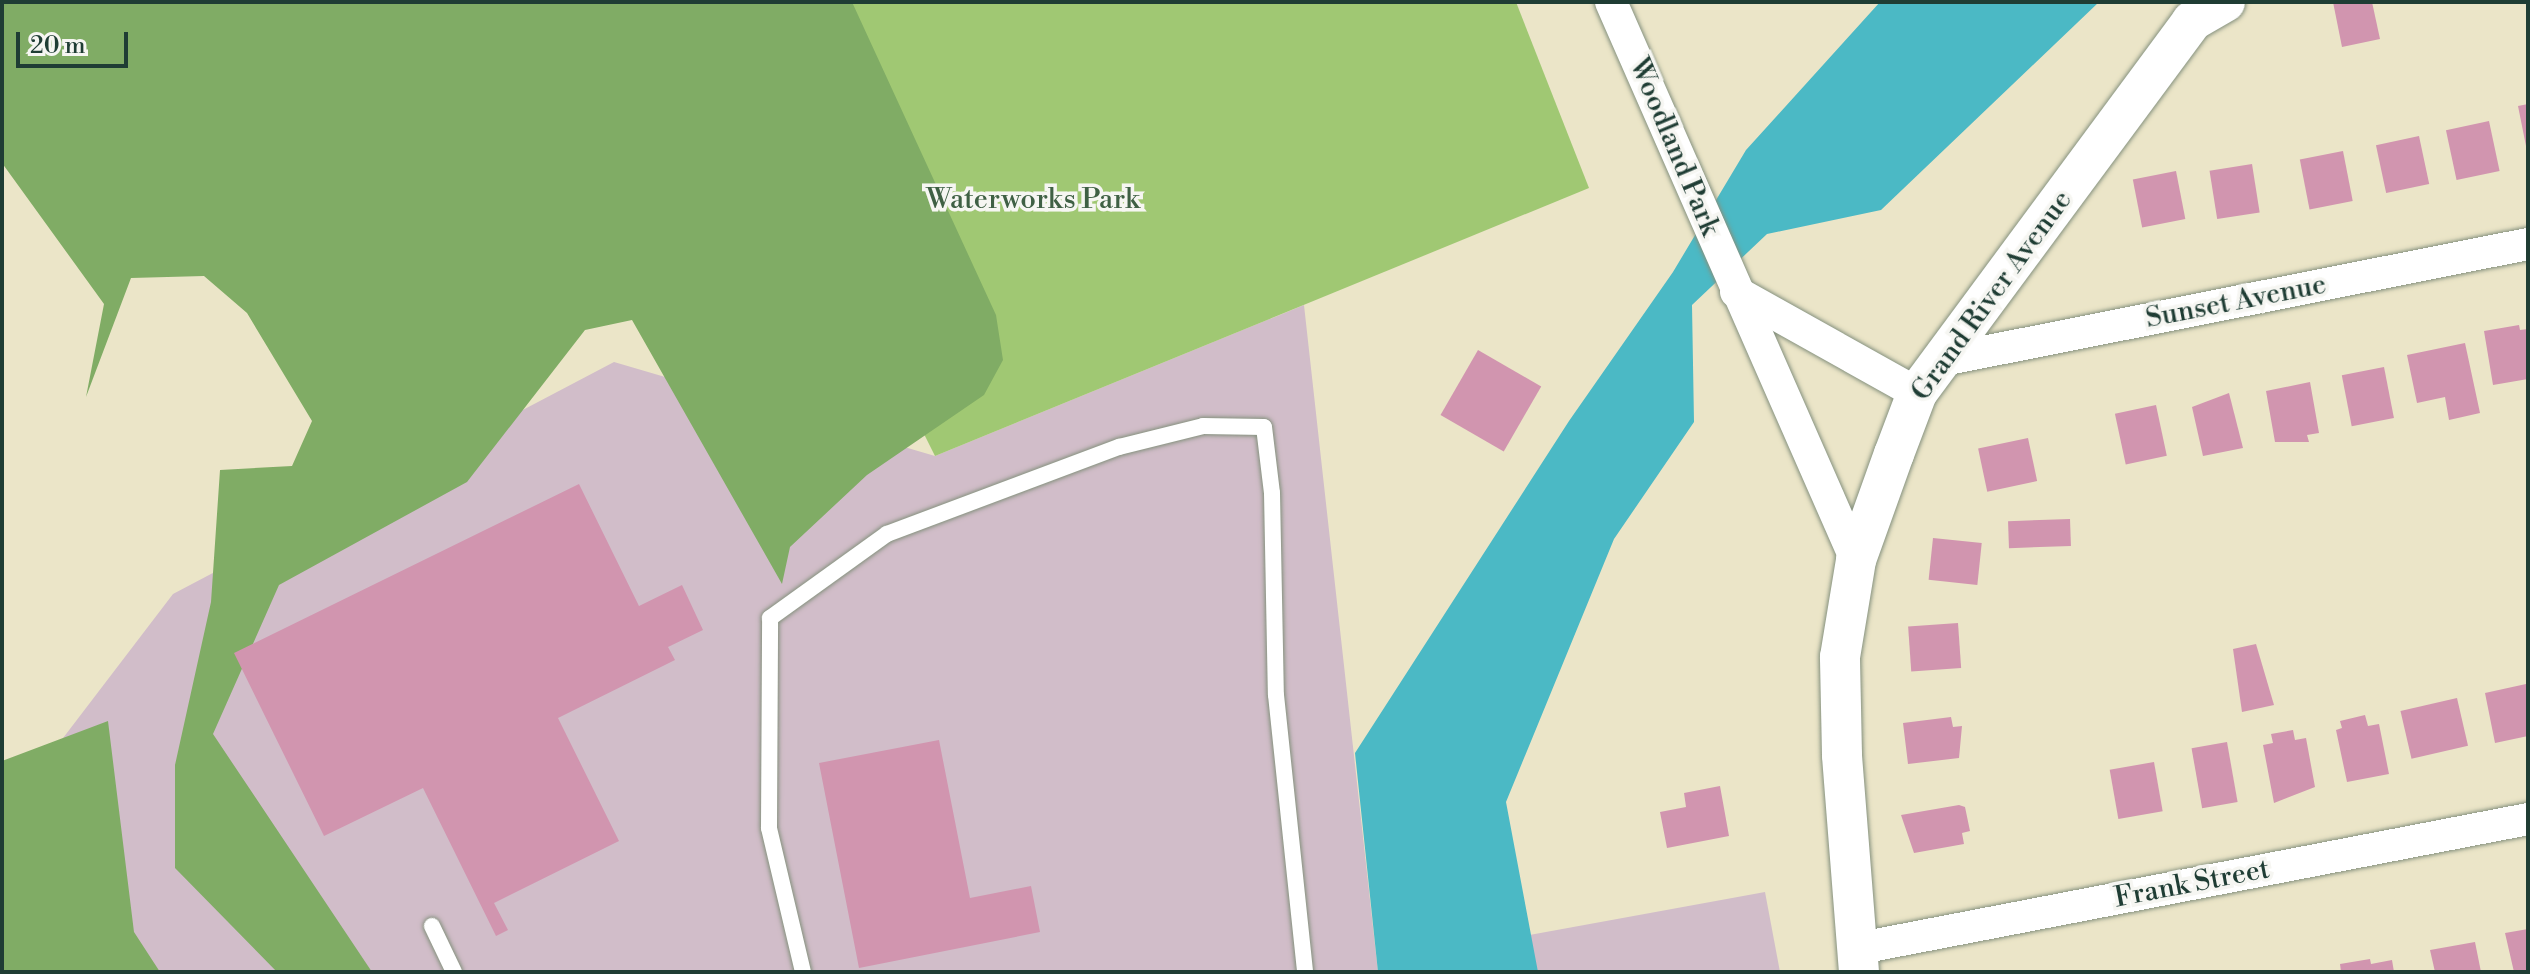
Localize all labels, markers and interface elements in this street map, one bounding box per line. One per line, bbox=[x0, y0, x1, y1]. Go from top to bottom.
scale bar bbox=[20, 16, 132, 66]
text: 20 m bbox=[30, 31, 86, 61]
street label: Woodland Park bbox=[1621, 53, 1727, 241]
park label: Waterworks Park bbox=[926, 183, 1140, 217]
street label: Grand River Avenue bbox=[1904, 184, 2080, 408]
street label: Sunset Avenue bbox=[2143, 268, 2329, 336]
street label: Frank Street bbox=[2112, 852, 2272, 916]

